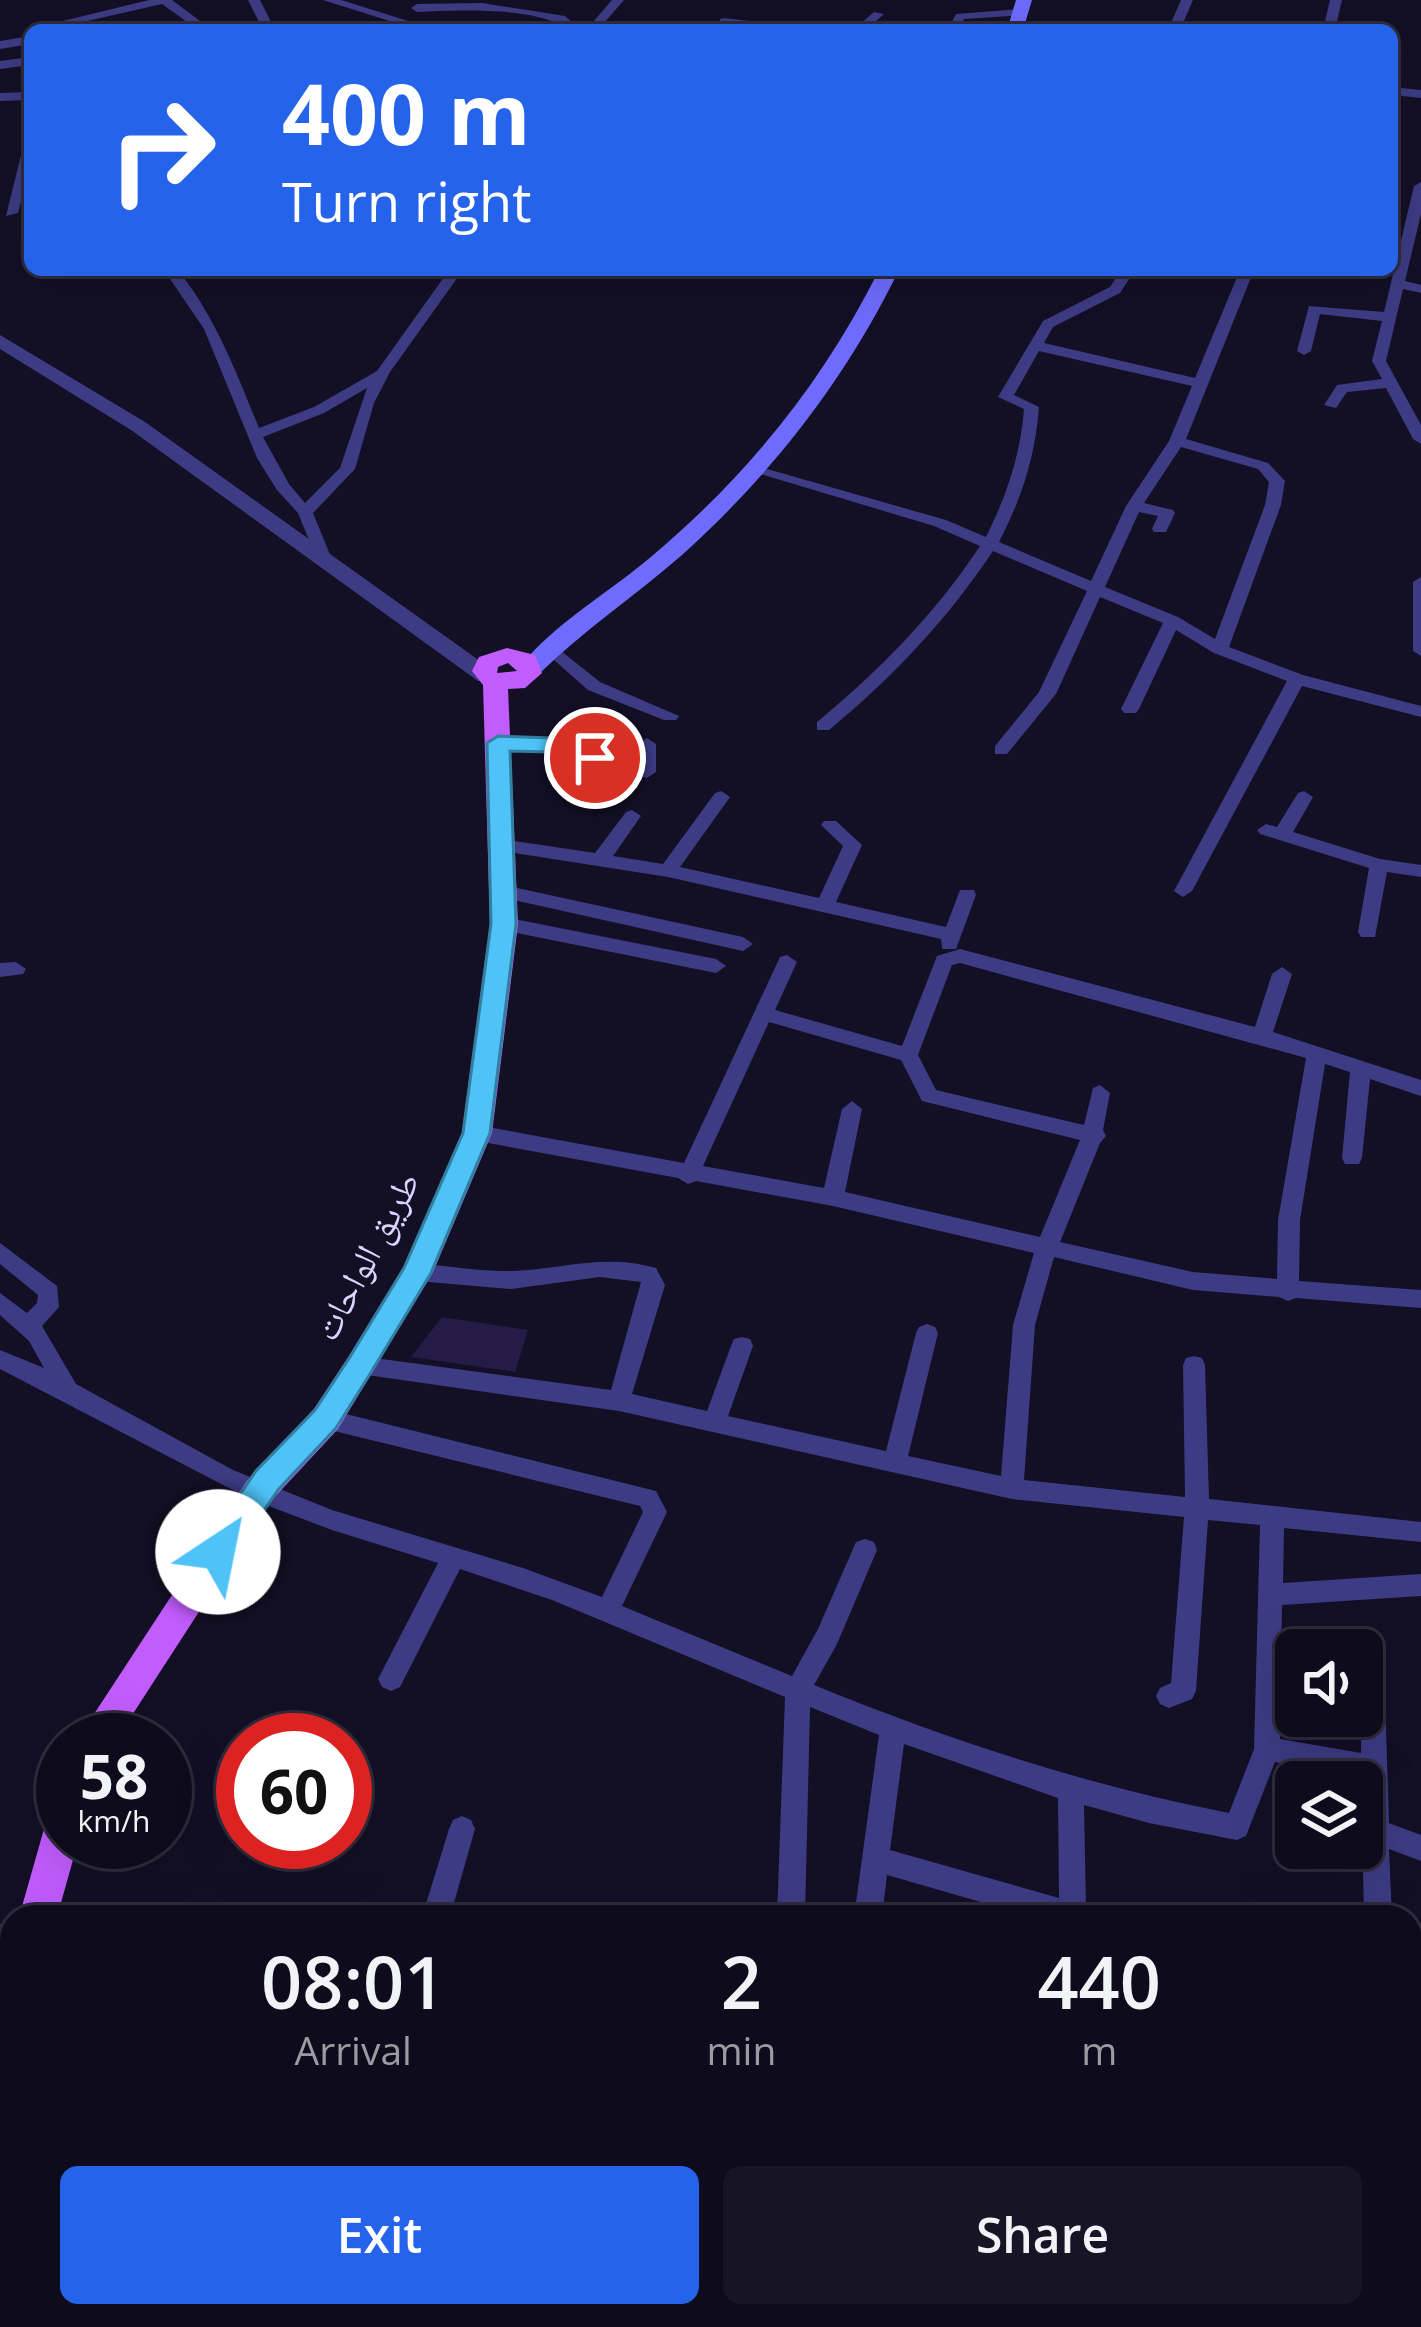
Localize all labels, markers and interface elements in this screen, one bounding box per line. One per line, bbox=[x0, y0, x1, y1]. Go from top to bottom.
text: 400 m bbox=[282, 55, 530, 170]
icon: right bbox=[84, 72, 240, 228]
text: Turn right bbox=[282, 164, 531, 238]
pin bbox=[544, 707, 646, 809]
icon: arrive bbox=[562, 725, 628, 791]
street label: طريق الواحات bbox=[301, 1163, 431, 1349]
position arrow bbox=[155, 1489, 281, 1615]
map controls bbox=[1275, 1629, 1383, 1869]
button: sound bbox=[1275, 1629, 1383, 1737]
speed limit sign: 60 bbox=[216, 1713, 372, 1869]
text: 58 bbox=[80, 1735, 148, 1817]
button: layers bbox=[1275, 1761, 1383, 1869]
text: km/h bbox=[78, 1800, 150, 1841]
text: 08:01 bbox=[261, 1932, 445, 2030]
text: 2 bbox=[721, 1932, 762, 2030]
text: 440 bbox=[1037, 1932, 1161, 2030]
text: Arrival bbox=[295, 2023, 412, 2076]
text: min bbox=[707, 2023, 776, 2076]
text: m bbox=[1081, 2023, 1117, 2076]
button: Exit bbox=[60, 2166, 699, 2304]
button: Share bbox=[723, 2166, 1362, 2304]

